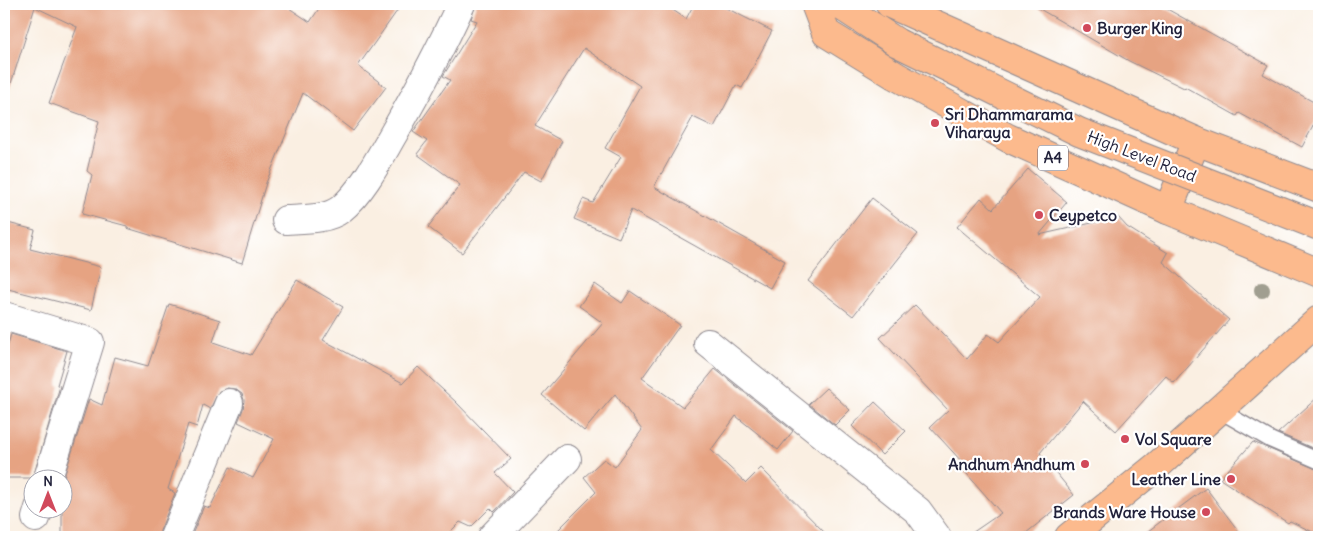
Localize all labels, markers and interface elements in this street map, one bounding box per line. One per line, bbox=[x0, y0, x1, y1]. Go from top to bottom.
place label: Burger King bbox=[1097, 18, 1183, 39]
marker: Burger King bbox=[1081, 22, 1093, 34]
place label: Sri Dhammarama Viharaya bbox=[945, 104, 1073, 143]
marker: Sri Dhammarama Viharaya bbox=[929, 117, 941, 129]
street label: High Level Road bbox=[1085, 126, 1199, 186]
road number: A4 bbox=[1038, 146, 1068, 170]
place label: Ceypetco bbox=[1049, 205, 1117, 226]
marker: Ceypetco bbox=[1033, 209, 1045, 221]
place label: Vol Square bbox=[1135, 429, 1212, 450]
marker: Vol Square bbox=[1119, 433, 1131, 445]
place label: Andhum Andhum bbox=[948, 454, 1075, 474]
marker: Andhum Andhum bbox=[1079, 458, 1091, 470]
north arrow bbox=[22, 468, 72, 518]
place label: Leather Line bbox=[1131, 469, 1221, 489]
text: N bbox=[43, 472, 53, 490]
marker: Leather Line bbox=[1225, 473, 1237, 485]
place label: Brands Ware House bbox=[1053, 502, 1196, 522]
marker: Brands Ware House bbox=[1200, 506, 1212, 518]

